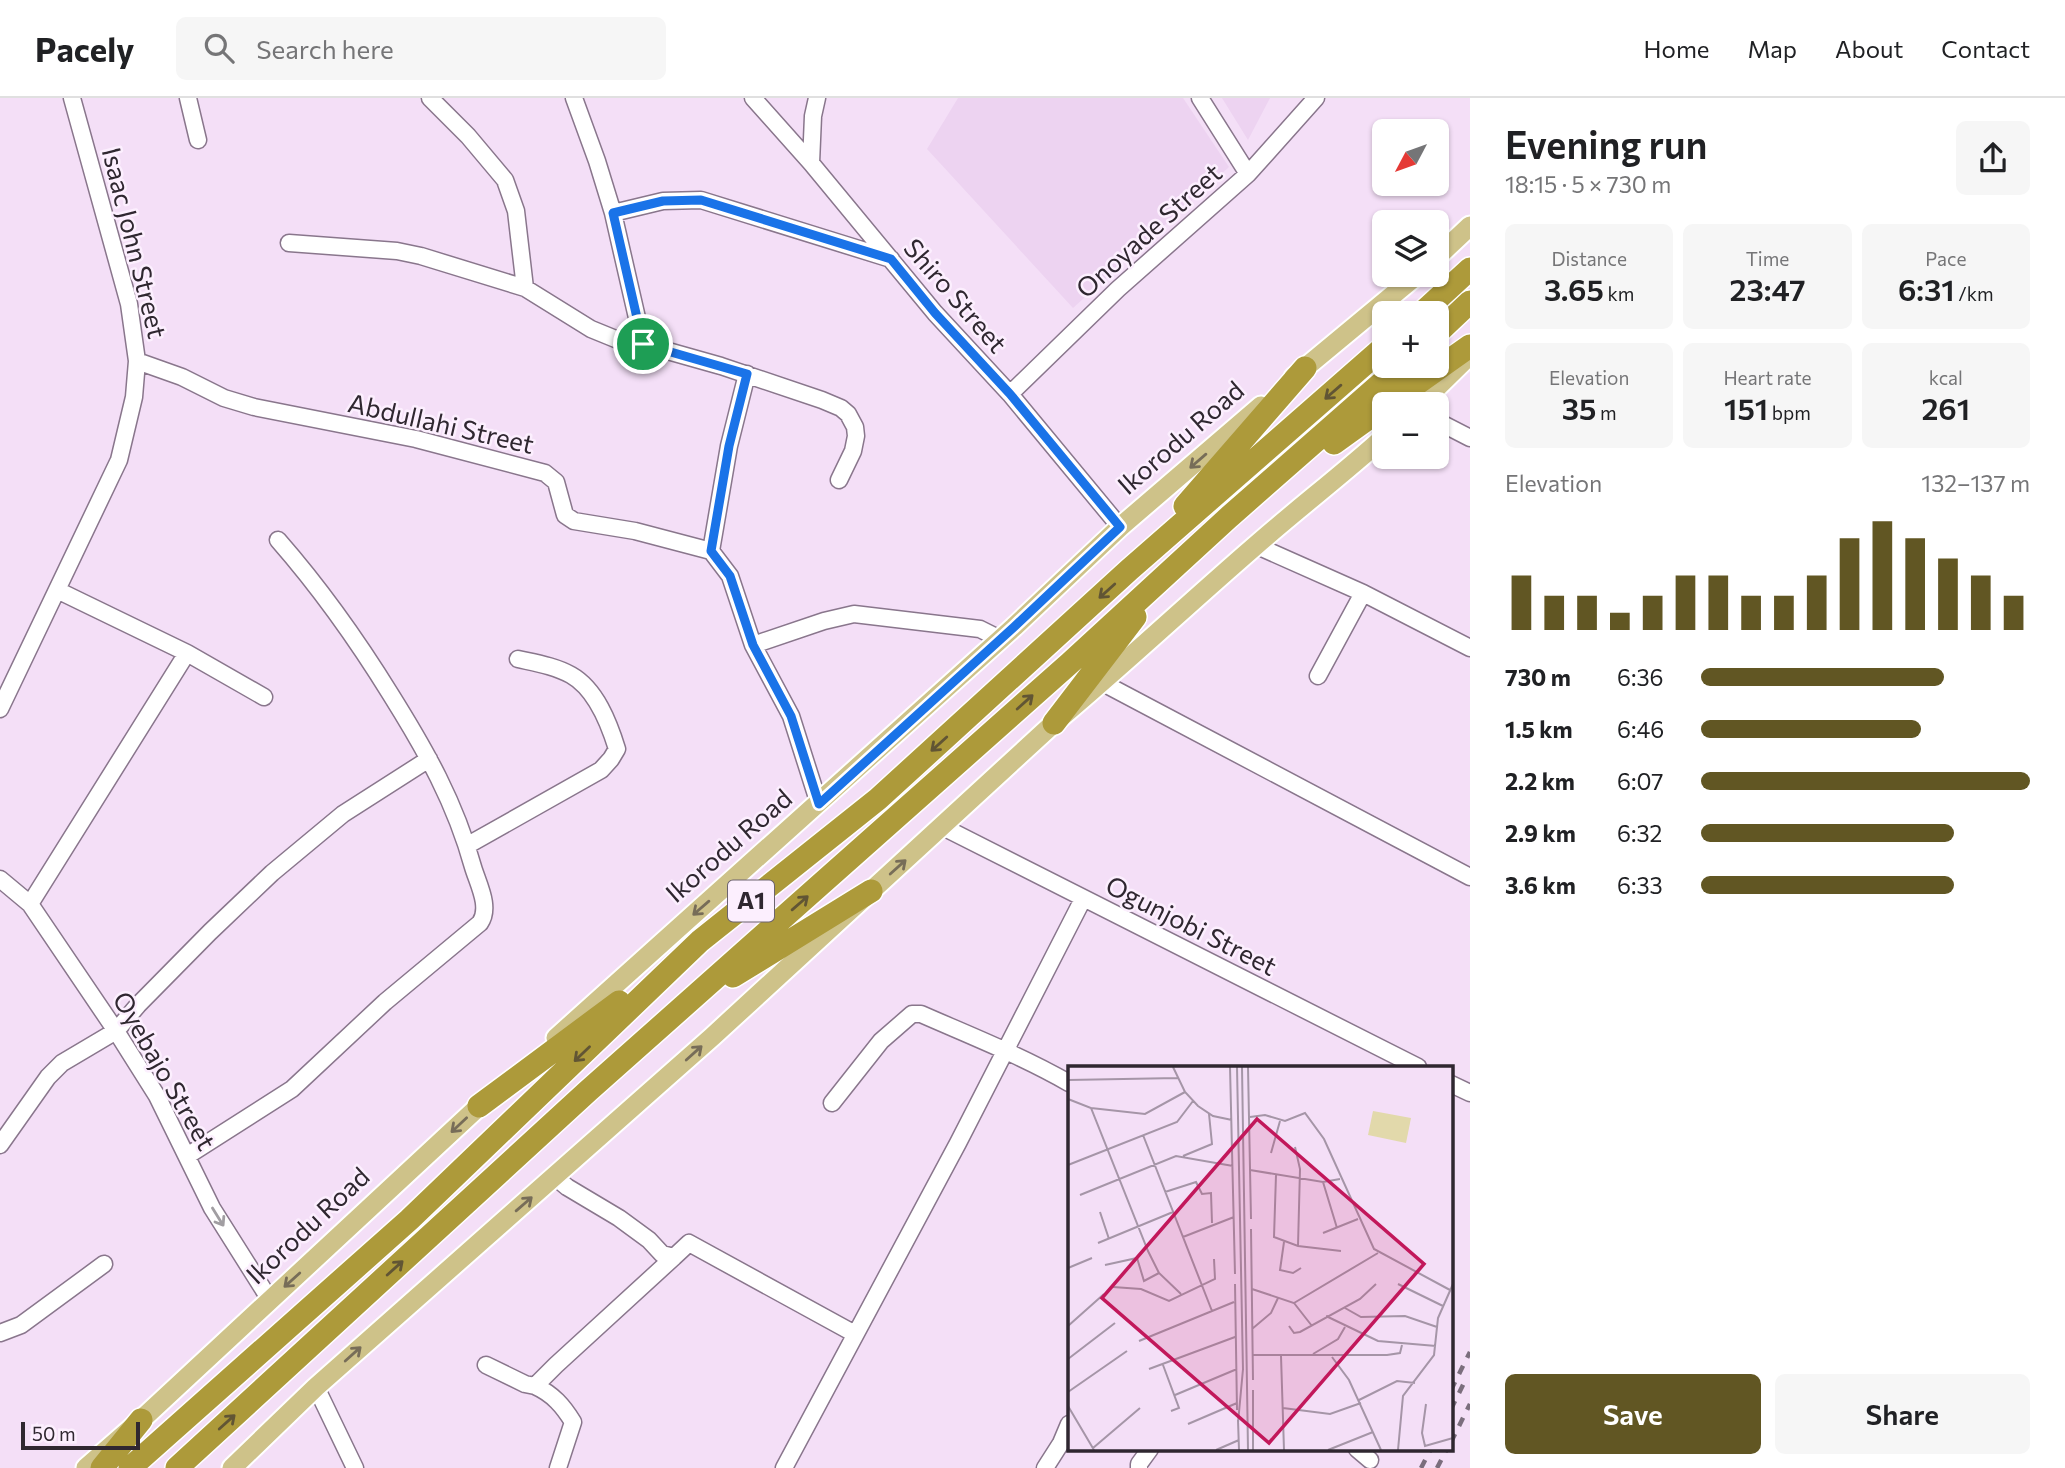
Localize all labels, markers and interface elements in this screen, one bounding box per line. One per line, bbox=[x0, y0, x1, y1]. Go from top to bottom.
search box bbox=[176, 17, 666, 80]
text: Pacely bbox=[35, 28, 134, 69]
icon: search bbox=[200, 29, 238, 67]
text: Search here bbox=[256, 33, 394, 64]
text: Home bbox=[1644, 34, 1710, 63]
text: Map bbox=[1748, 34, 1797, 63]
text: About bbox=[1835, 34, 1903, 63]
text: Contact bbox=[1941, 34, 2030, 63]
north arrow bbox=[1372, 119, 1449, 196]
map controls bbox=[1372, 119, 1449, 469]
text: Evening run bbox=[1505, 120, 1708, 167]
button: share bbox=[1956, 121, 2030, 195]
street label: Isaac John Street bbox=[97, 144, 174, 341]
street label: Onoyade Street bbox=[1069, 156, 1227, 303]
text: 18:15 · 5 × 730 m bbox=[1505, 170, 1671, 198]
button: layers bbox=[1372, 210, 1449, 287]
street label: Shiro Street bbox=[898, 232, 1014, 358]
text: Distance bbox=[1551, 247, 1627, 270]
text: Time bbox=[1746, 247, 1789, 270]
text: Pace bbox=[1925, 247, 1966, 270]
text: 3.65 bbox=[1544, 270, 1604, 307]
text: 23:47 bbox=[1730, 270, 1805, 307]
text: 6:31 bbox=[1898, 270, 1955, 307]
text: km bbox=[1604, 282, 1634, 305]
text: /km bbox=[1955, 282, 1994, 305]
button: + bbox=[1372, 301, 1449, 378]
pin bbox=[613, 314, 673, 374]
icon: arrive bbox=[624, 325, 662, 363]
text: Elevation bbox=[1549, 366, 1629, 389]
text: Heart rate bbox=[1723, 366, 1812, 389]
text: kcal bbox=[1929, 366, 1963, 389]
street label: Ikorodu Road bbox=[1111, 374, 1249, 500]
one-way arrow bbox=[1324, 384, 1342, 400]
street label: Abdullahi Street bbox=[345, 386, 537, 459]
text: 35 bbox=[1562, 389, 1596, 426]
text: 151 bbox=[1724, 389, 1768, 426]
text: 261 bbox=[1922, 389, 1970, 426]
button: − bbox=[1372, 392, 1449, 469]
text: m bbox=[1596, 401, 1617, 424]
text: bpm bbox=[1768, 401, 1811, 424]
one-way arrow bbox=[1190, 453, 1208, 469]
text: Elevation bbox=[1505, 469, 1602, 497]
text: 132–137 m bbox=[1921, 469, 2030, 497]
one-way arrow bbox=[1099, 582, 1116, 599]
text: 730 m bbox=[1505, 663, 1571, 691]
text: 6:36 bbox=[1617, 663, 1663, 691]
one-way arrow bbox=[1016, 694, 1033, 711]
text: 1.5 km bbox=[1505, 715, 1573, 743]
text: 6:46 bbox=[1617, 715, 1664, 743]
one-way arrow bbox=[930, 736, 948, 752]
text: 2.2 km bbox=[1505, 767, 1575, 795]
text: 6:07 bbox=[1617, 767, 1663, 795]
street label: Ikorodu Road bbox=[659, 782, 797, 908]
text: 2.9 km bbox=[1505, 819, 1576, 847]
text: 6:32 bbox=[1617, 819, 1662, 847]
one-way arrow bbox=[889, 858, 906, 875]
street label: Ogunjobi Street bbox=[1101, 868, 1282, 981]
text: 3.6 km bbox=[1505, 871, 1576, 899]
text: 6:33 bbox=[1617, 871, 1663, 899]
road number: A1 bbox=[728, 880, 774, 922]
one-way arrow bbox=[791, 895, 809, 911]
one-way arrow bbox=[692, 900, 710, 916]
street label: Oyebajo Street bbox=[107, 986, 223, 1155]
one-way arrow bbox=[574, 1045, 591, 1062]
one-way arrow bbox=[685, 1045, 703, 1061]
inset map bbox=[1068, 1066, 1452, 1450]
one-way arrow bbox=[451, 1117, 468, 1134]
street label: Ikorodu Road bbox=[239, 1160, 375, 1290]
one-way arrow bbox=[515, 1196, 533, 1212]
one-way arrow bbox=[211, 1207, 225, 1227]
one-way arrow bbox=[386, 1260, 403, 1277]
one-way arrow bbox=[283, 1272, 301, 1288]
one-way arrow bbox=[344, 1346, 362, 1362]
button: Save bbox=[1505, 1374, 1761, 1454]
button: Share bbox=[1775, 1374, 2030, 1454]
one-way arrow bbox=[218, 1414, 236, 1430]
scale bar bbox=[21, 1419, 140, 1451]
text: 50 m bbox=[32, 1422, 76, 1445]

